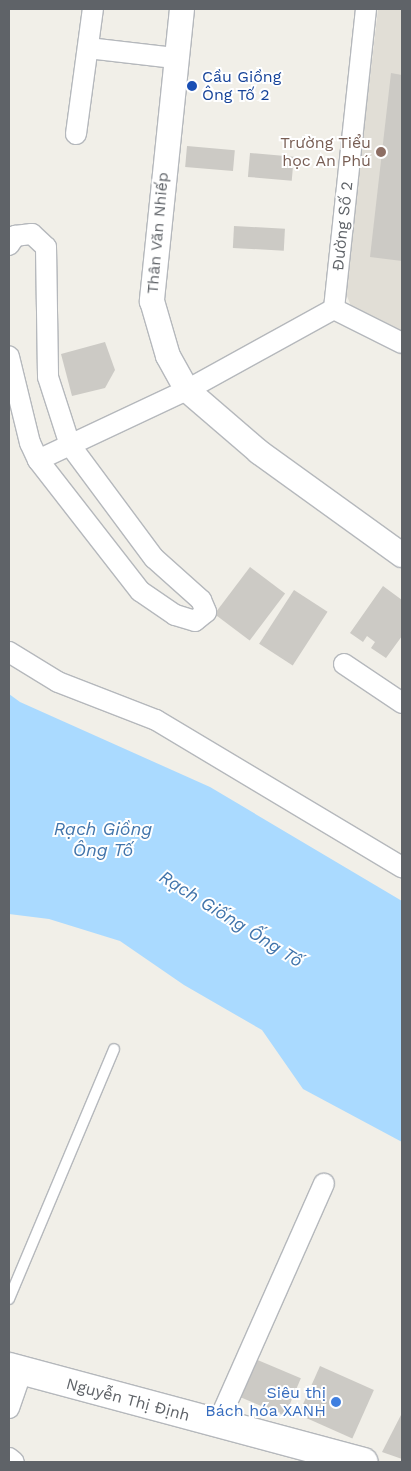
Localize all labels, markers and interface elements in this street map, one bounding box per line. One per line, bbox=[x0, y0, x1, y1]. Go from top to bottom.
place label: Cầu Giồng Ông Tố 2 bbox=[202, 67, 281, 105]
marker: Cầu Giồng Ông Tố 2 bbox=[186, 80, 198, 92]
place label: Trường Tiểu học An Phú bbox=[280, 133, 371, 171]
marker: Trường Tiểu học An Phú bbox=[375, 146, 387, 158]
street label: Thân Văn Nhiếp bbox=[143, 171, 173, 295]
street label: Đường Số 2 bbox=[329, 180, 357, 272]
water label: Rạch Giồng Ông Tố bbox=[54, 819, 152, 862]
water label: Rạch Giống Ống Tố bbox=[155, 866, 307, 972]
street label: Nguyễn Thị Định bbox=[64, 1374, 192, 1426]
place label: Siêu thị Bách hóa XANH bbox=[205, 1383, 326, 1421]
marker: Siêu thị Bách hóa XANH bbox=[330, 1396, 342, 1408]

